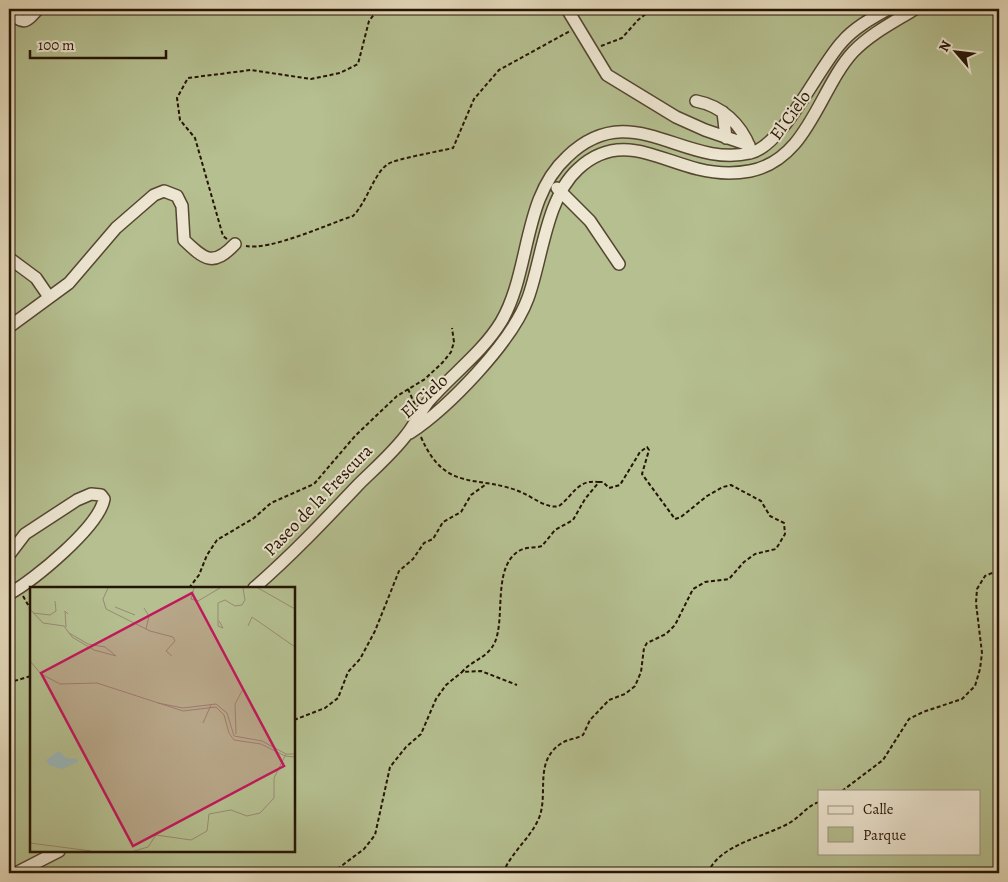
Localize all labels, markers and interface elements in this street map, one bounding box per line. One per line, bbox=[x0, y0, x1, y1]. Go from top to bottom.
scale bar bbox=[30, 28, 166, 60]
north arrow bbox=[930, 28, 980, 78]
text: 100 m bbox=[38, 35, 75, 55]
text: N bbox=[934, 37, 956, 55]
street label: El Cielo bbox=[764, 85, 816, 145]
street label: El Cielo bbox=[395, 368, 453, 424]
street label: Paseo de la Frescura bbox=[258, 438, 378, 561]
inset map bbox=[30, 587, 295, 852]
legend bbox=[818, 790, 980, 854]
text: Calle bbox=[863, 799, 894, 819]
text: Parque bbox=[863, 825, 906, 845]

